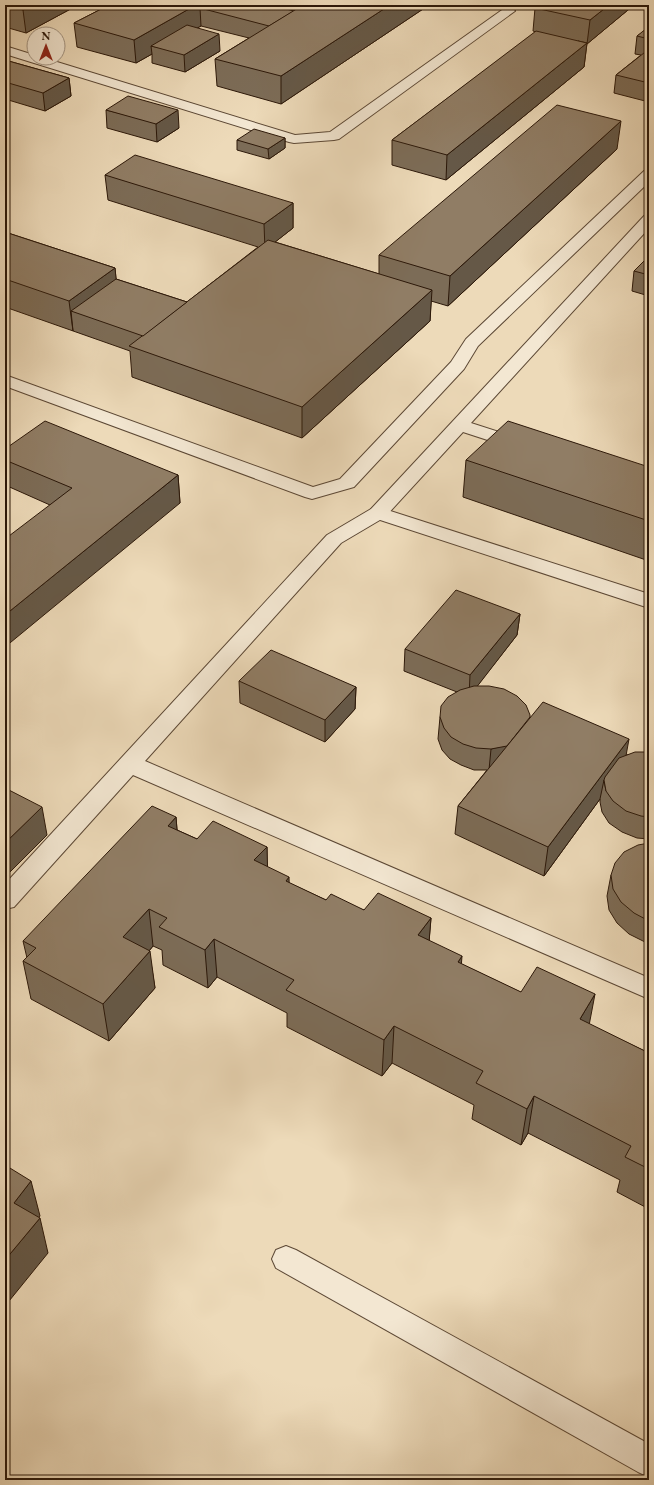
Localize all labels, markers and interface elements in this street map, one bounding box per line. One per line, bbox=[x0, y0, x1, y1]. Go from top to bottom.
north arrow bbox=[26, 26, 66, 66]
text: N bbox=[42, 29, 51, 43]

